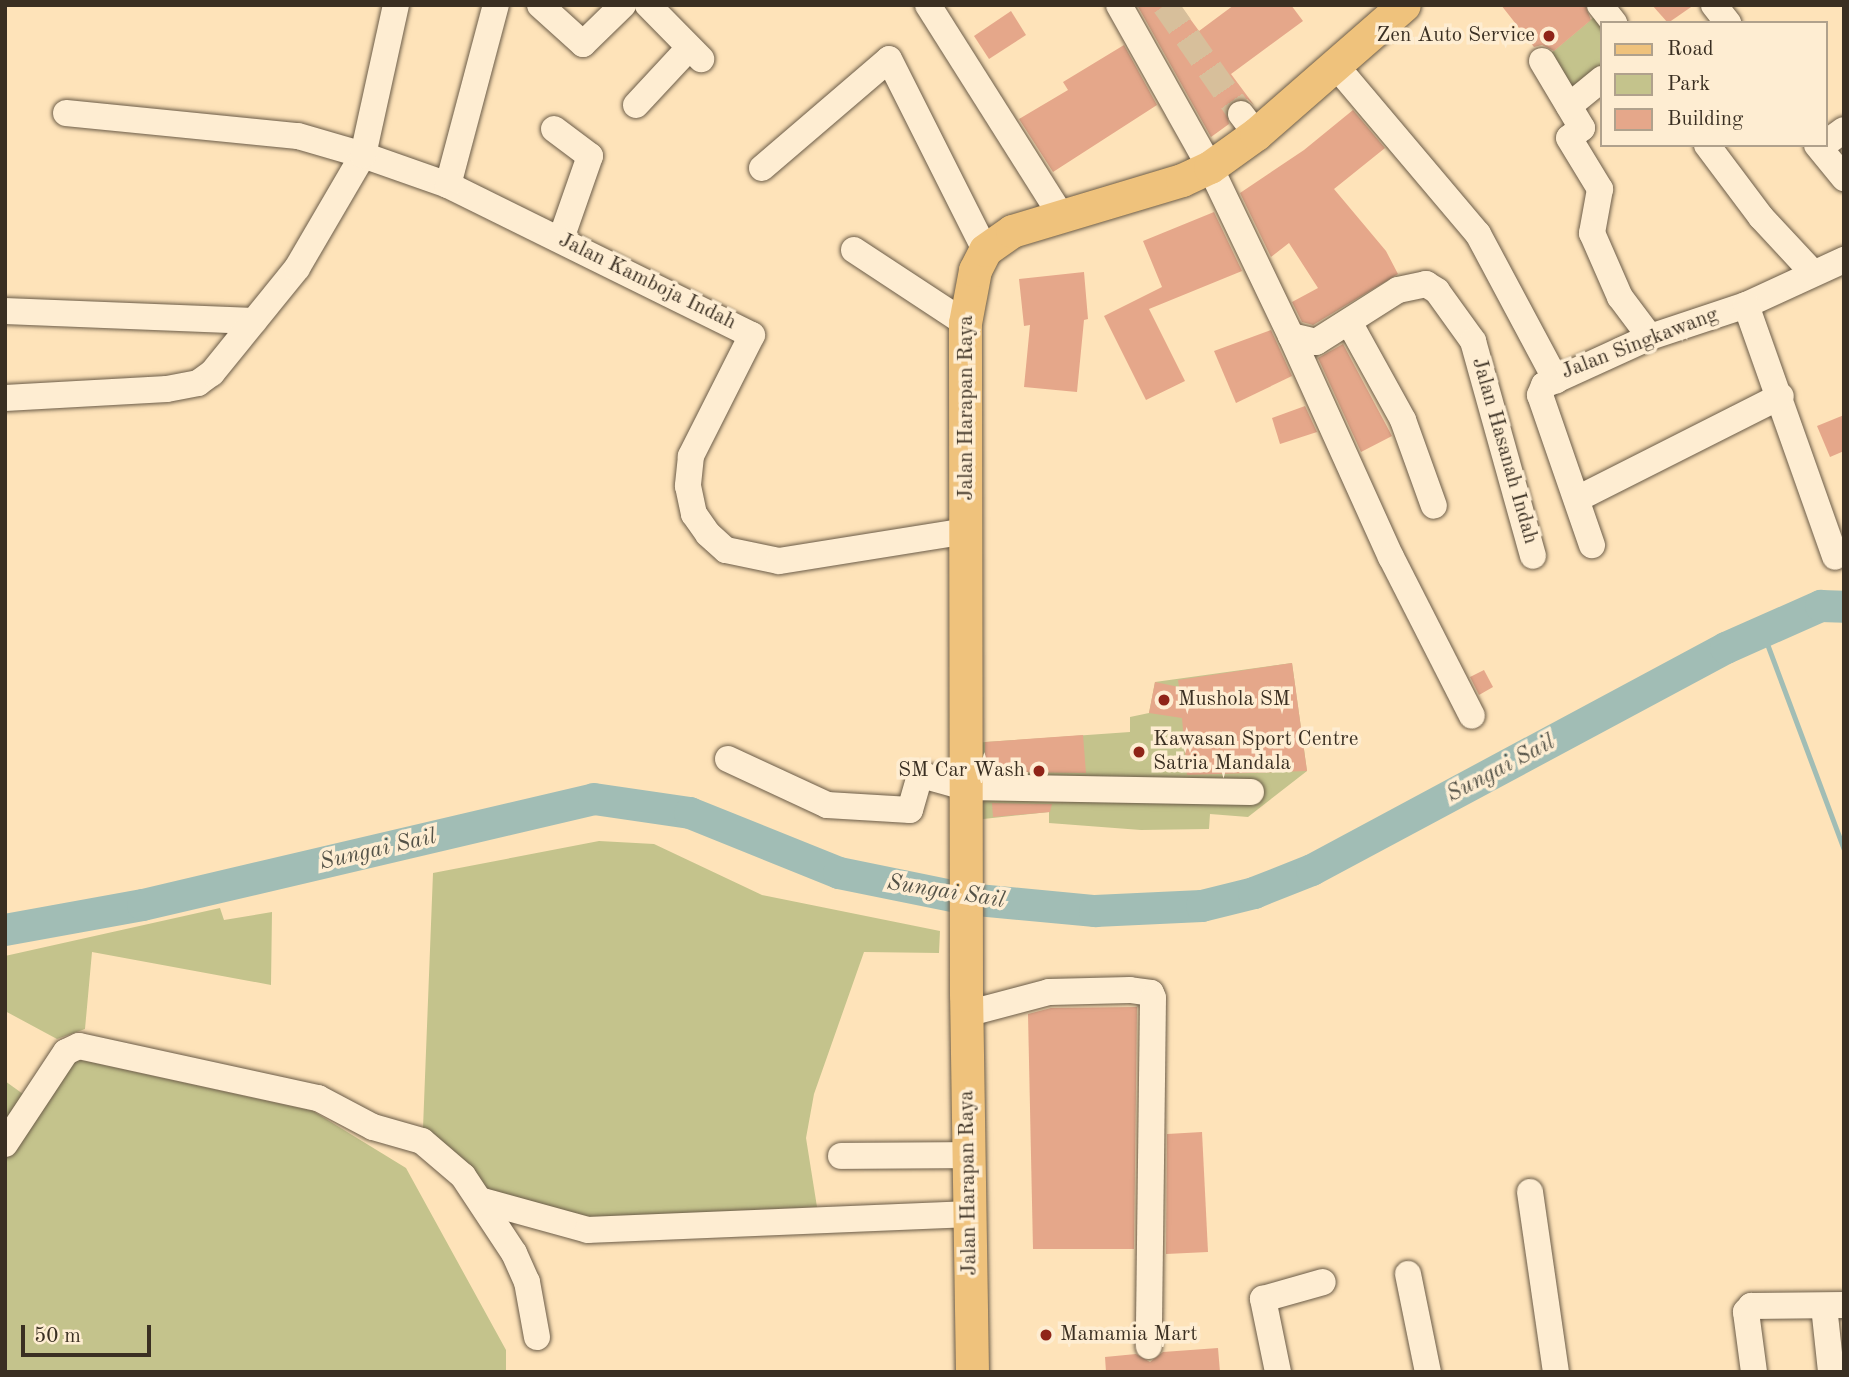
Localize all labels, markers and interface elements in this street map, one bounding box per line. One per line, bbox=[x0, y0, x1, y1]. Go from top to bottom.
legend bbox=[1601, 21, 1828, 147]
place label: Zen Auto Service bbox=[1377, 23, 1535, 49]
marker: Zen Auto Service bbox=[1541, 28, 1557, 44]
text: Road bbox=[1667, 39, 1714, 60]
text: Park bbox=[1667, 74, 1710, 95]
text: Building bbox=[1667, 109, 1743, 130]
street label: Jalan Kamboja Indah bbox=[554, 228, 740, 336]
street label: Jalan Singkawang bbox=[1558, 303, 1722, 385]
street label: Jalan Harapan Raya bbox=[954, 315, 980, 501]
street label: Jalan Hasanah Indah bbox=[1465, 355, 1543, 547]
place label: Mushola SM bbox=[1178, 687, 1290, 713]
marker: Mushola SM bbox=[1156, 692, 1172, 708]
place label: Kawasan Sport Centre Satria Mandala bbox=[1153, 727, 1358, 777]
water label: Sungai Sail bbox=[1442, 729, 1560, 809]
marker: Kawasan Sport Centre Satria Mandala bbox=[1131, 744, 1147, 760]
place label: SM Car Wash bbox=[898, 758, 1025, 784]
marker: SM Car Wash bbox=[1031, 763, 1047, 779]
water label: Sungai Sail bbox=[317, 823, 439, 877]
water label: Sungai Sail bbox=[885, 869, 1007, 915]
street label: Jalan Harapan Raya bbox=[955, 1090, 983, 1276]
scale bar bbox=[24, 1310, 154, 1354]
place label: Mamamia Mart bbox=[1060, 1322, 1198, 1348]
text: 50 m bbox=[34, 1326, 81, 1347]
marker: Mamamia Mart bbox=[1038, 1327, 1054, 1343]

